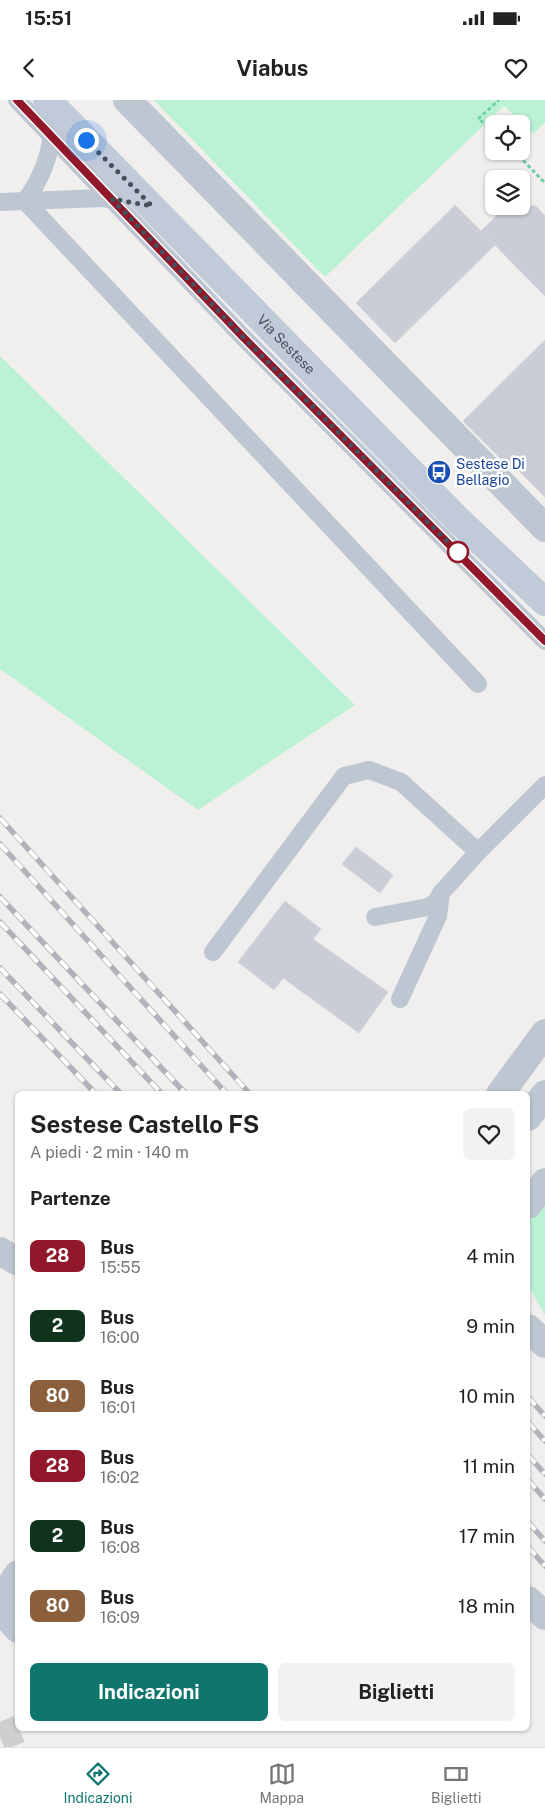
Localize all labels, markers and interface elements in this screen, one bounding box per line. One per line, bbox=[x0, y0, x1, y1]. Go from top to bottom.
text: 15:51 bbox=[25, 7, 72, 29]
icon: back bbox=[15, 54, 43, 82]
icon: heart bbox=[502, 54, 530, 82]
text: Viabus bbox=[237, 55, 308, 81]
map controls bbox=[485, 115, 530, 215]
button: locate bbox=[485, 115, 530, 160]
your location bbox=[74, 128, 99, 153]
button: layers bbox=[485, 170, 530, 215]
street label: Via Sestese bbox=[254, 312, 319, 377]
place label: Sestese Di Bellagio bbox=[456, 456, 525, 488]
bus stop icon: Sestese Di Bellagio bbox=[426, 459, 452, 485]
unlabelled marker bbox=[447, 541, 469, 563]
button: heart bbox=[463, 1108, 515, 1160]
text: Sestese Castello FS bbox=[30, 1110, 259, 1138]
text: A piedi · 2 min · 140 m bbox=[30, 1143, 189, 1162]
text: Partenze bbox=[30, 1187, 111, 1209]
text: Bus bbox=[100, 1236, 134, 1258]
text: 28 bbox=[46, 1245, 69, 1266]
text: 4 min bbox=[466, 1245, 515, 1267]
text: 15:55 bbox=[100, 1258, 141, 1277]
text: Bus bbox=[100, 1306, 134, 1328]
text: 2 bbox=[52, 1315, 63, 1336]
text: 9 min bbox=[466, 1315, 515, 1337]
text: 16:00 bbox=[100, 1328, 140, 1347]
text: Bus bbox=[100, 1376, 134, 1398]
text: 80 bbox=[46, 1385, 69, 1406]
text: 10 min bbox=[459, 1385, 515, 1407]
text: 16:01 bbox=[100, 1398, 136, 1417]
text: Bus bbox=[100, 1446, 134, 1468]
text: 28 bbox=[46, 1455, 69, 1476]
text: 11 min bbox=[463, 1455, 515, 1477]
text: 16:02 bbox=[100, 1468, 139, 1487]
text: Bus bbox=[100, 1516, 134, 1538]
text: 2 bbox=[52, 1525, 63, 1546]
text: 17 min bbox=[459, 1525, 515, 1547]
text: 16:08 bbox=[100, 1538, 140, 1557]
text: Bus bbox=[100, 1586, 134, 1608]
text: 80 bbox=[46, 1595, 69, 1616]
text: 18 min bbox=[458, 1595, 515, 1617]
text: 16:09 bbox=[100, 1608, 140, 1627]
button: Indicazioni bbox=[30, 1663, 268, 1721]
button: Biglietti bbox=[278, 1663, 515, 1721]
tab: Indicazioni bbox=[64, 1760, 132, 1806]
tab: Mappa bbox=[259, 1760, 304, 1806]
tab: Biglietti bbox=[431, 1760, 481, 1806]

